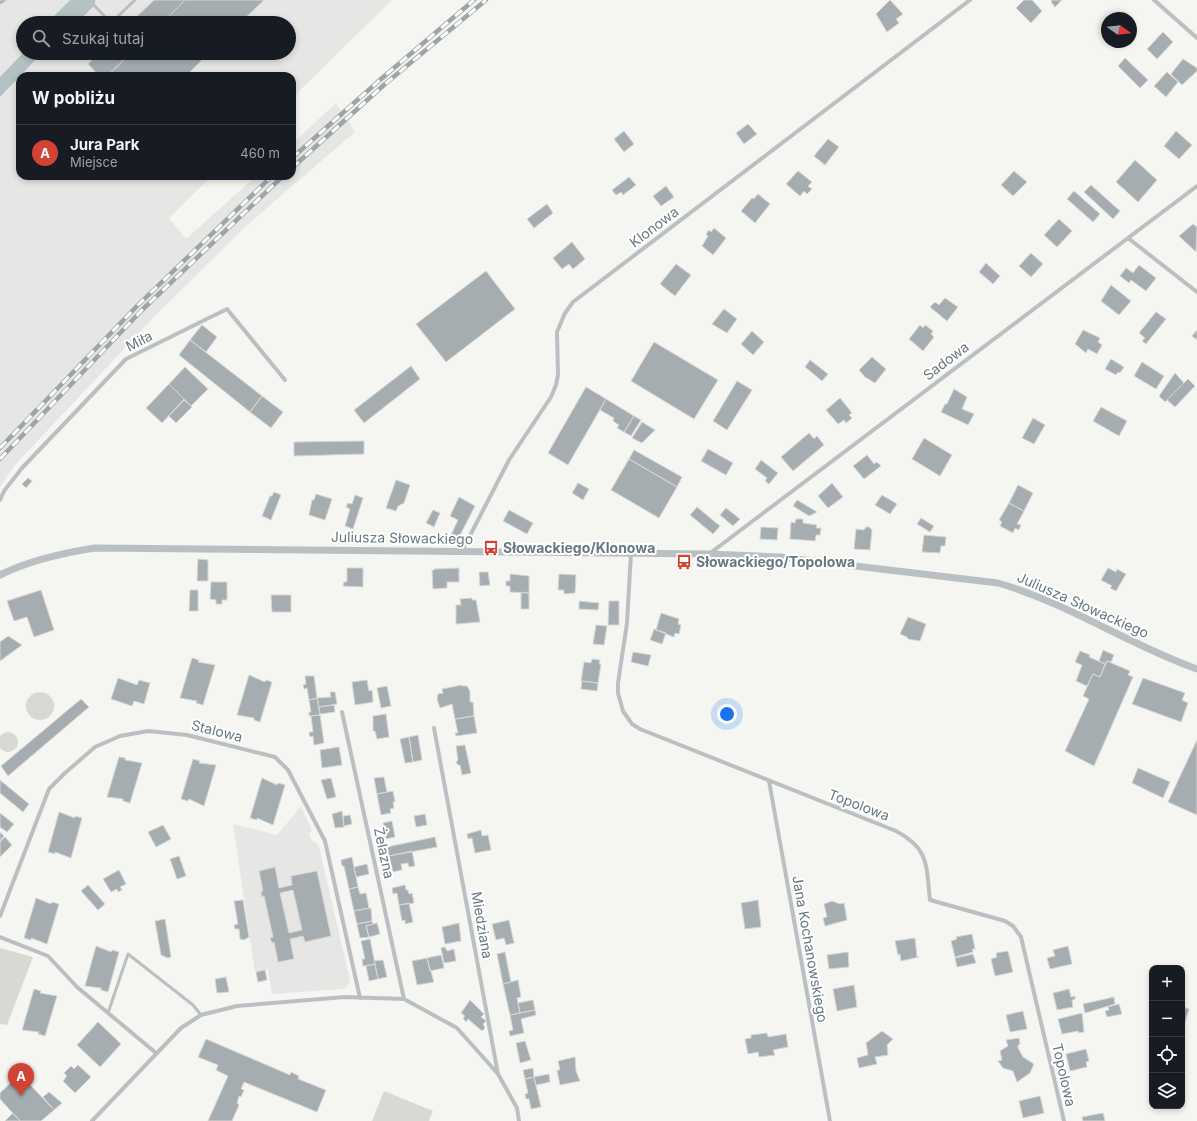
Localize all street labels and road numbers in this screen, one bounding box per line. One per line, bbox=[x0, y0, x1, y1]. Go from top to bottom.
street label: Klonowa bbox=[626, 203, 682, 251]
street label: Miła bbox=[123, 327, 155, 354]
street label: Sadowa bbox=[919, 338, 972, 383]
street label: Juliusza Słowackiego bbox=[331, 528, 473, 547]
street label: Juliusza Słowackiego bbox=[1015, 568, 1152, 641]
street label: Stalowa bbox=[190, 716, 245, 745]
street label: Topolowa bbox=[826, 785, 892, 824]
street label: Żelazna bbox=[371, 826, 398, 880]
street label: Jana Kochanowskiego bbox=[789, 874, 832, 1024]
street label: Miedziana bbox=[468, 890, 497, 960]
street label: Topolowa bbox=[1049, 1042, 1080, 1108]

